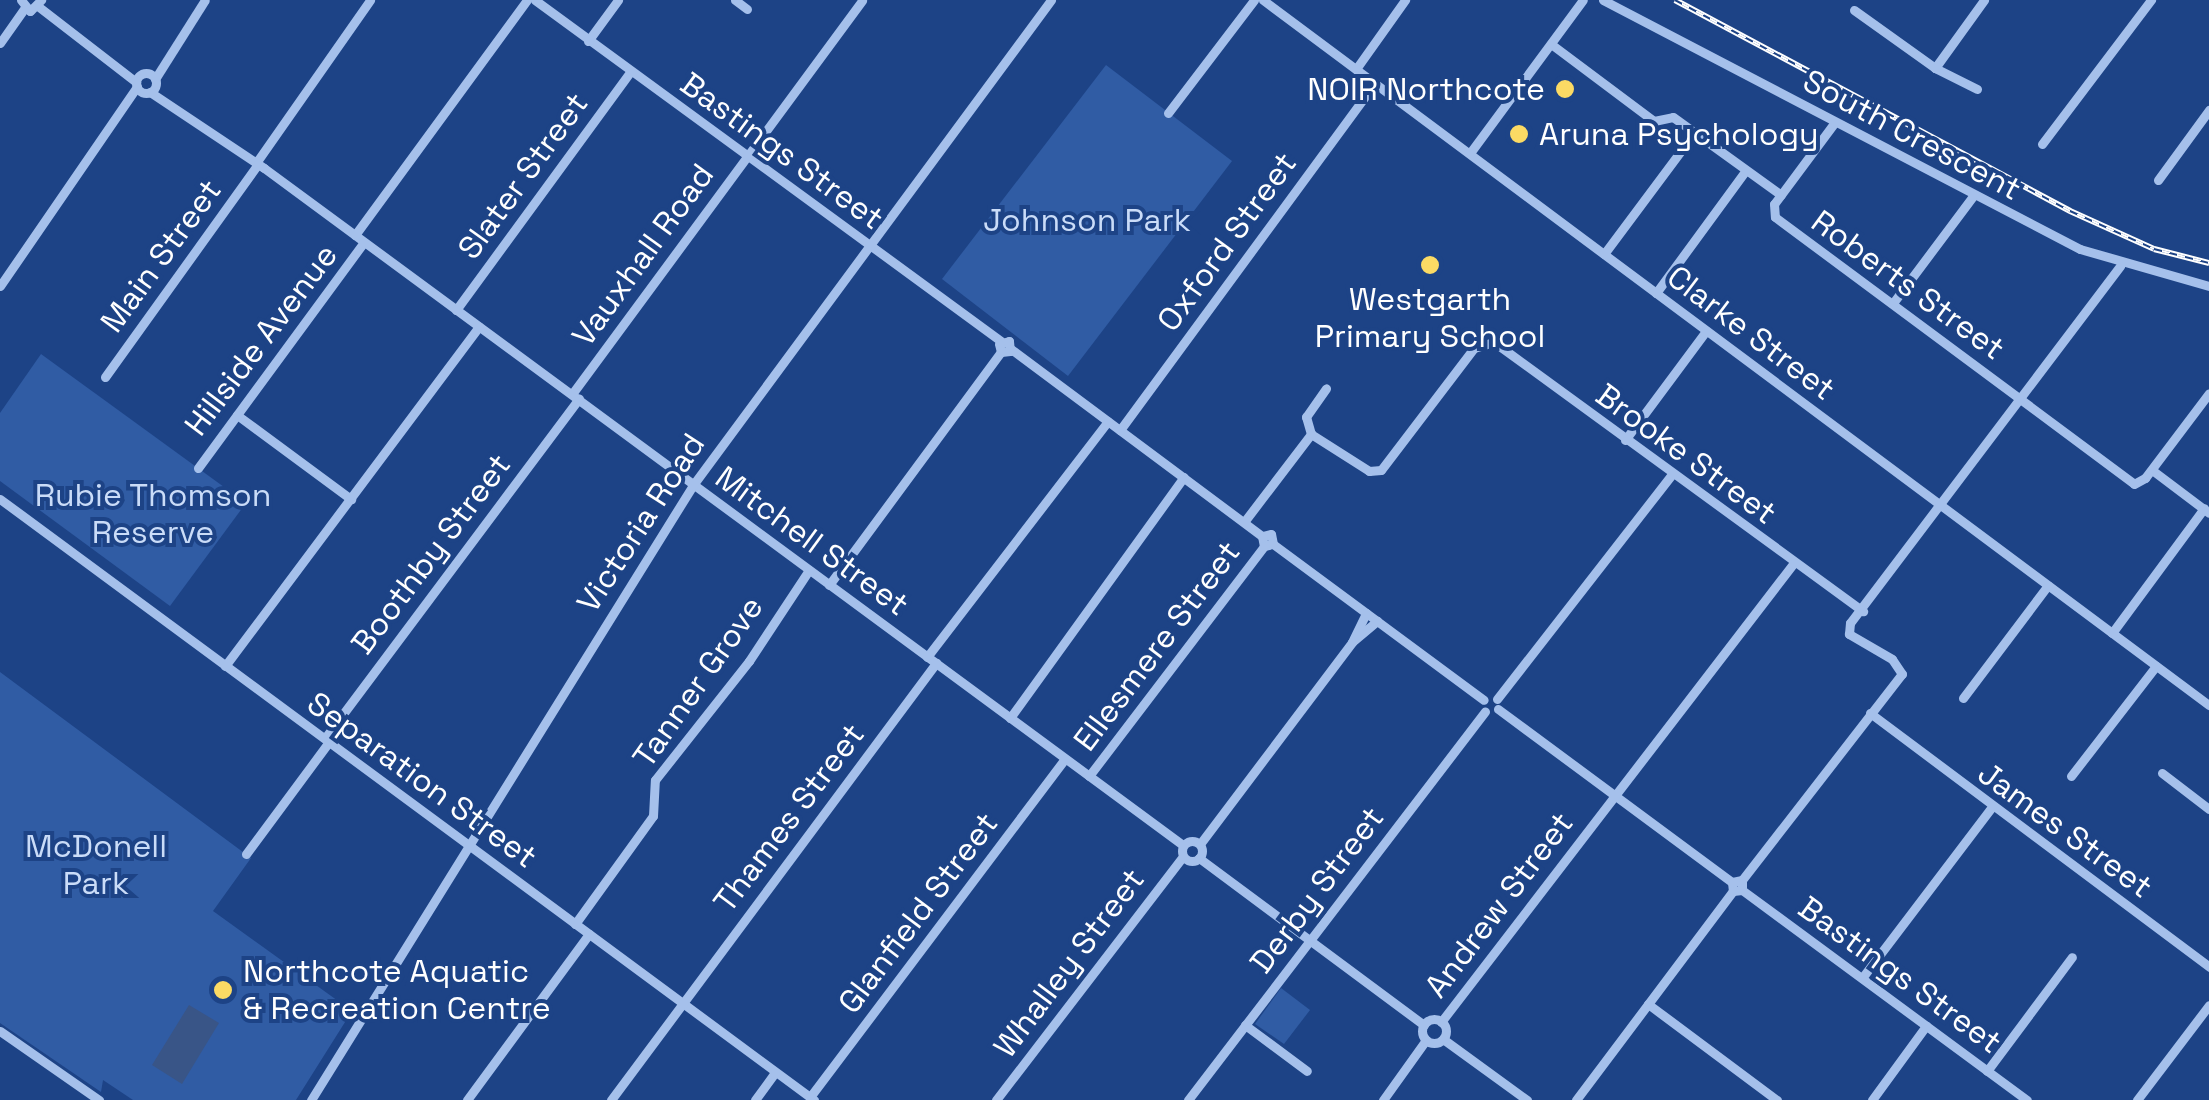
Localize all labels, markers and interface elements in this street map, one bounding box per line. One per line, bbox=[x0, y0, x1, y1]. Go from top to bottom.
street label: South Crescent bbox=[1796, 61, 2028, 209]
street label: Bastings Street bbox=[673, 64, 891, 238]
place label: NOIR Northcote bbox=[1307, 70, 1545, 108]
marker: NOIR Northcote bbox=[1554, 78, 1576, 100]
street label: Slater Street bbox=[450, 85, 596, 267]
place label: Aruna Psychology bbox=[1539, 115, 1819, 153]
marker: Aruna Psychology bbox=[1508, 123, 1530, 145]
street label: Oxford Street bbox=[1149, 145, 1305, 339]
street label: Vauxhall Road bbox=[564, 156, 722, 354]
street label: Main Street bbox=[93, 172, 229, 340]
park label: Johnson Park bbox=[983, 201, 1191, 239]
street label: Roberts Street bbox=[1804, 202, 2012, 368]
street label: Hillside Avenue bbox=[176, 237, 346, 443]
marker: Westgarth Primary School bbox=[1419, 254, 1441, 276]
street label: Clarke Street bbox=[1660, 257, 1842, 409]
place label: Westgarth Primary School bbox=[1315, 281, 1545, 356]
street label: Brooke Street bbox=[1588, 376, 1784, 532]
street label: Victoria Road bbox=[569, 427, 713, 619]
street label: Boothby Street bbox=[343, 446, 519, 662]
street label: Mitchell Street bbox=[708, 458, 916, 624]
park label: Rubie Thomson Reserve bbox=[34, 477, 272, 552]
street label: Ellesmere Street bbox=[1066, 534, 1248, 758]
street label: Tanner Grove bbox=[625, 589, 771, 775]
street label: Separation Street bbox=[300, 684, 544, 876]
street label: Thames Street bbox=[706, 716, 872, 920]
street label: James Street bbox=[1970, 754, 2160, 906]
street label: Derby Street bbox=[1242, 799, 1392, 981]
street label: Glanfield Street bbox=[830, 805, 1006, 1021]
street label: Andrew Street bbox=[1417, 805, 1581, 1005]
park label: McDonell Park bbox=[25, 828, 167, 903]
street label: Whalley Street bbox=[986, 861, 1152, 1065]
street label: Bastings Street bbox=[1791, 888, 2009, 1062]
place label: Northcote Aquatic & Recreation Centre bbox=[243, 953, 551, 1028]
marker: Northcote Aquatic & Recreation Centre bbox=[212, 979, 234, 1001]

